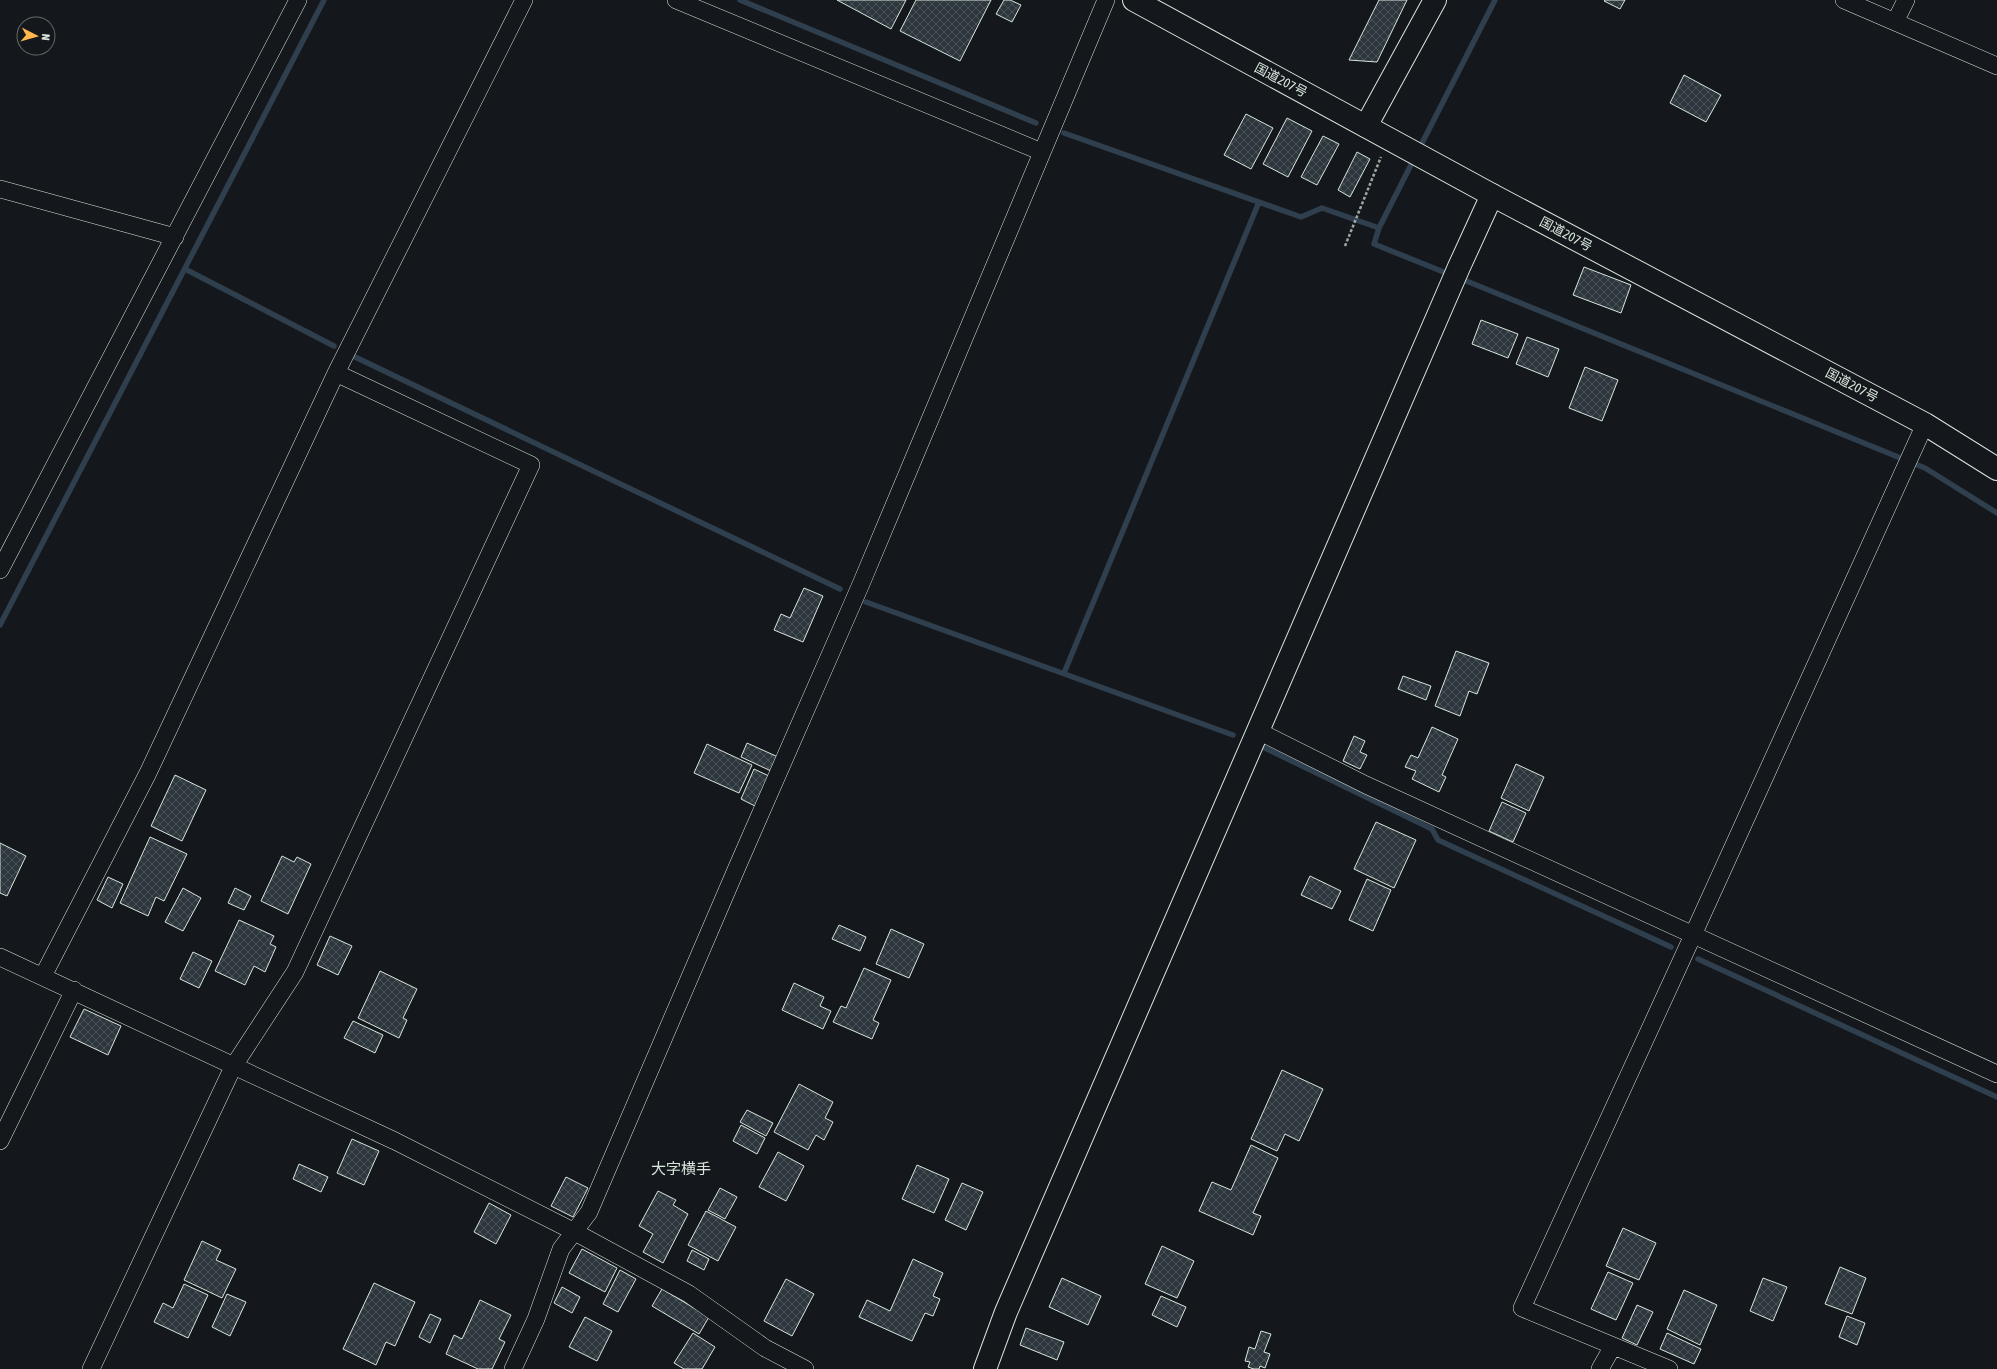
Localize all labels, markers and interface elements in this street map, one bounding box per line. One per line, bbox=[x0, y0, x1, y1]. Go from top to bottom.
north arrow bbox=[16, 16, 56, 56]
text: N bbox=[40, 33, 52, 41]
street label: 国道207号 bbox=[1252, 60, 1310, 100]
street label: 国道207号 bbox=[1537, 214, 1595, 254]
street label: 国道207号 bbox=[1823, 365, 1881, 405]
district label: 大字横手 bbox=[651, 1160, 711, 1177]

